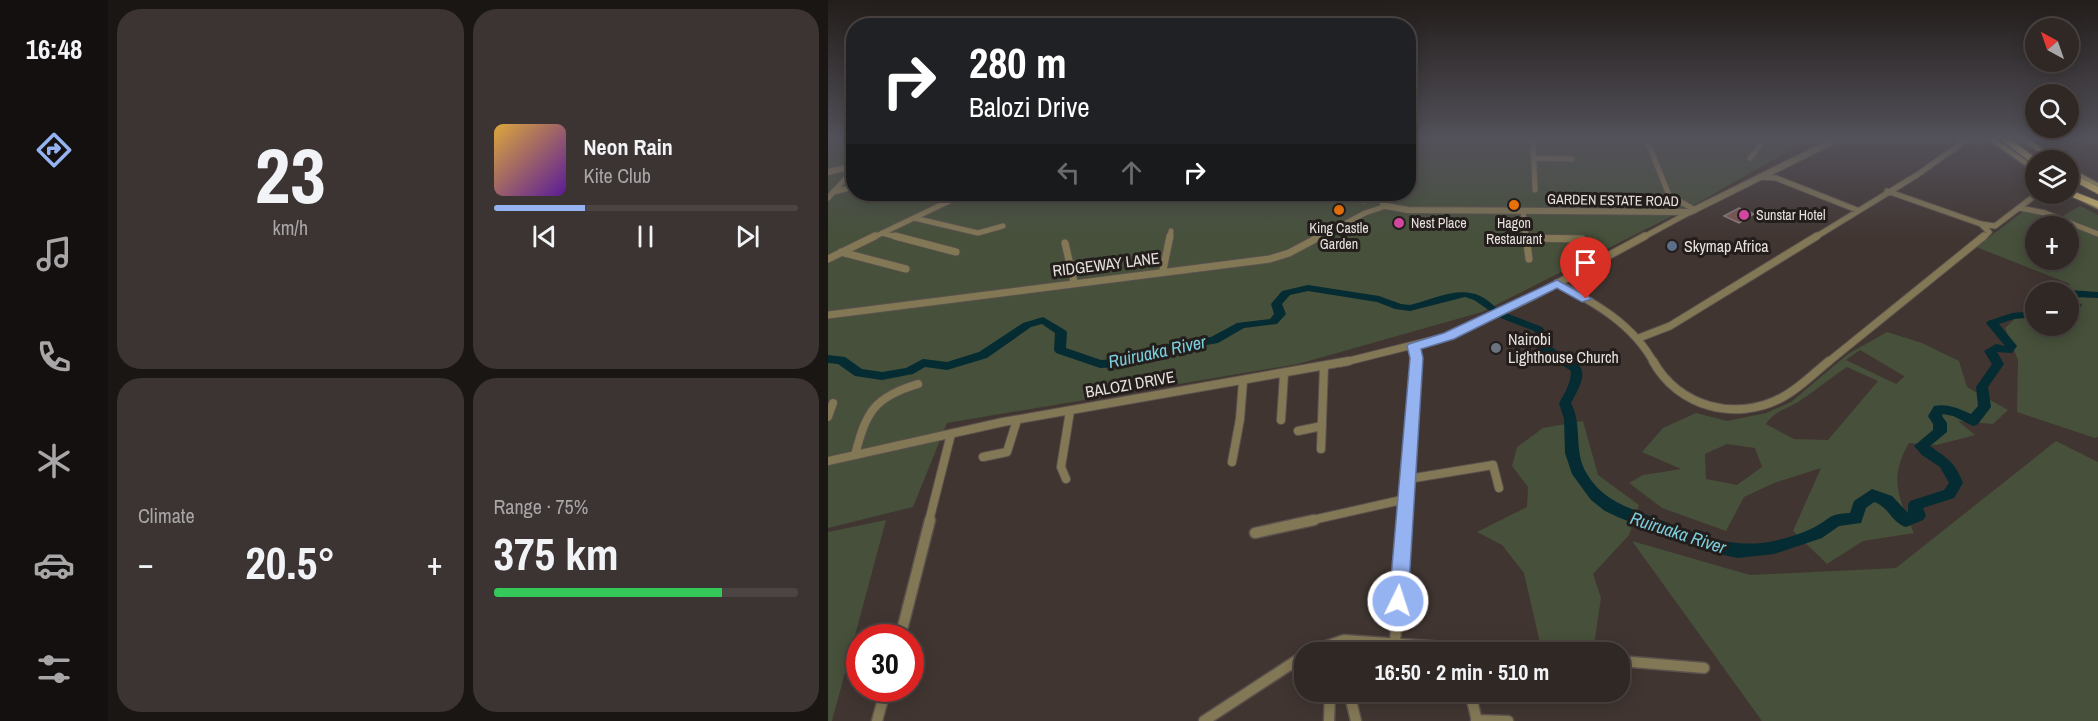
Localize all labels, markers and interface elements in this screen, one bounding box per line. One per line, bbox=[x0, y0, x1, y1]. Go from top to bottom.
north arrow bbox=[2025, 18, 2079, 72]
map controls bbox=[2025, 18, 2079, 336]
text: 16:48 bbox=[26, 31, 82, 67]
text: 280 m bbox=[969, 35, 1067, 91]
icon: right bbox=[870, 42, 948, 120]
button: search bbox=[2025, 84, 2079, 138]
text: Balozi Drive bbox=[969, 89, 1090, 125]
text: 23 bbox=[255, 122, 326, 227]
icon: directions bbox=[33, 129, 75, 171]
text: Neon Rain bbox=[584, 132, 673, 162]
button: layers bbox=[2025, 150, 2079, 204]
icon: left bbox=[1052, 156, 1085, 189]
icon: ahead bbox=[1115, 156, 1148, 189]
icon: right bbox=[1178, 156, 1211, 189]
text: Kite Club bbox=[584, 162, 651, 189]
street label: GARDEN ESTATE ROAD bbox=[1547, 190, 1679, 210]
marker: Hagon Restaurant bbox=[1507, 198, 1521, 212]
marker: King Castle Garden bbox=[1332, 203, 1346, 217]
place label: Sunstar Hotel bbox=[1756, 206, 1826, 224]
marker: Sunstar Hotel bbox=[1737, 208, 1751, 222]
text: km/h bbox=[272, 214, 308, 241]
place label: Nest Place bbox=[1411, 214, 1467, 232]
place label: Hagon Restaurant bbox=[1486, 214, 1542, 248]
marker: Nest Place bbox=[1392, 216, 1406, 230]
button: + bbox=[2025, 216, 2079, 270]
place label: King Castle Garden bbox=[1309, 219, 1369, 253]
icon: previous bbox=[528, 220, 561, 253]
icon: pause bbox=[629, 220, 662, 253]
icon: next bbox=[731, 220, 764, 253]
icon: music bbox=[33, 233, 75, 275]
place label: Skymap Africa bbox=[1684, 235, 1769, 257]
pin bbox=[1560, 237, 1611, 299]
marker: Skymap Africa bbox=[1665, 239, 1679, 253]
icon: arrive bbox=[1569, 246, 1602, 279]
street label: RIDGEWAY LANE bbox=[1051, 247, 1161, 281]
button: − bbox=[2025, 282, 2079, 336]
place label: Nairobi Lighthouse Church bbox=[1508, 328, 1619, 368]
water label: Ruiruaka River bbox=[1106, 329, 1209, 374]
icon: phone bbox=[33, 336, 75, 378]
marker: Nairobi Lighthouse Church bbox=[1489, 341, 1503, 355]
street label: BALOZI DRIVE bbox=[1084, 365, 1176, 403]
icon: climate bbox=[33, 440, 75, 482]
text: Range · 75% bbox=[494, 493, 588, 520]
text: Climate bbox=[138, 502, 195, 529]
water label: Ruiruaka River bbox=[1627, 505, 1730, 560]
text: 375 km bbox=[494, 523, 619, 584]
text: 20.5° bbox=[245, 532, 335, 593]
text: − bbox=[138, 541, 154, 585]
text: + bbox=[427, 541, 442, 585]
icon: car bbox=[33, 544, 75, 586]
position arrow bbox=[1366, 569, 1430, 633]
speed limit sign: 30 bbox=[846, 624, 924, 702]
icon: filters bbox=[33, 648, 75, 690]
text: 16:50 · 2 min · 510 m bbox=[1375, 657, 1549, 687]

